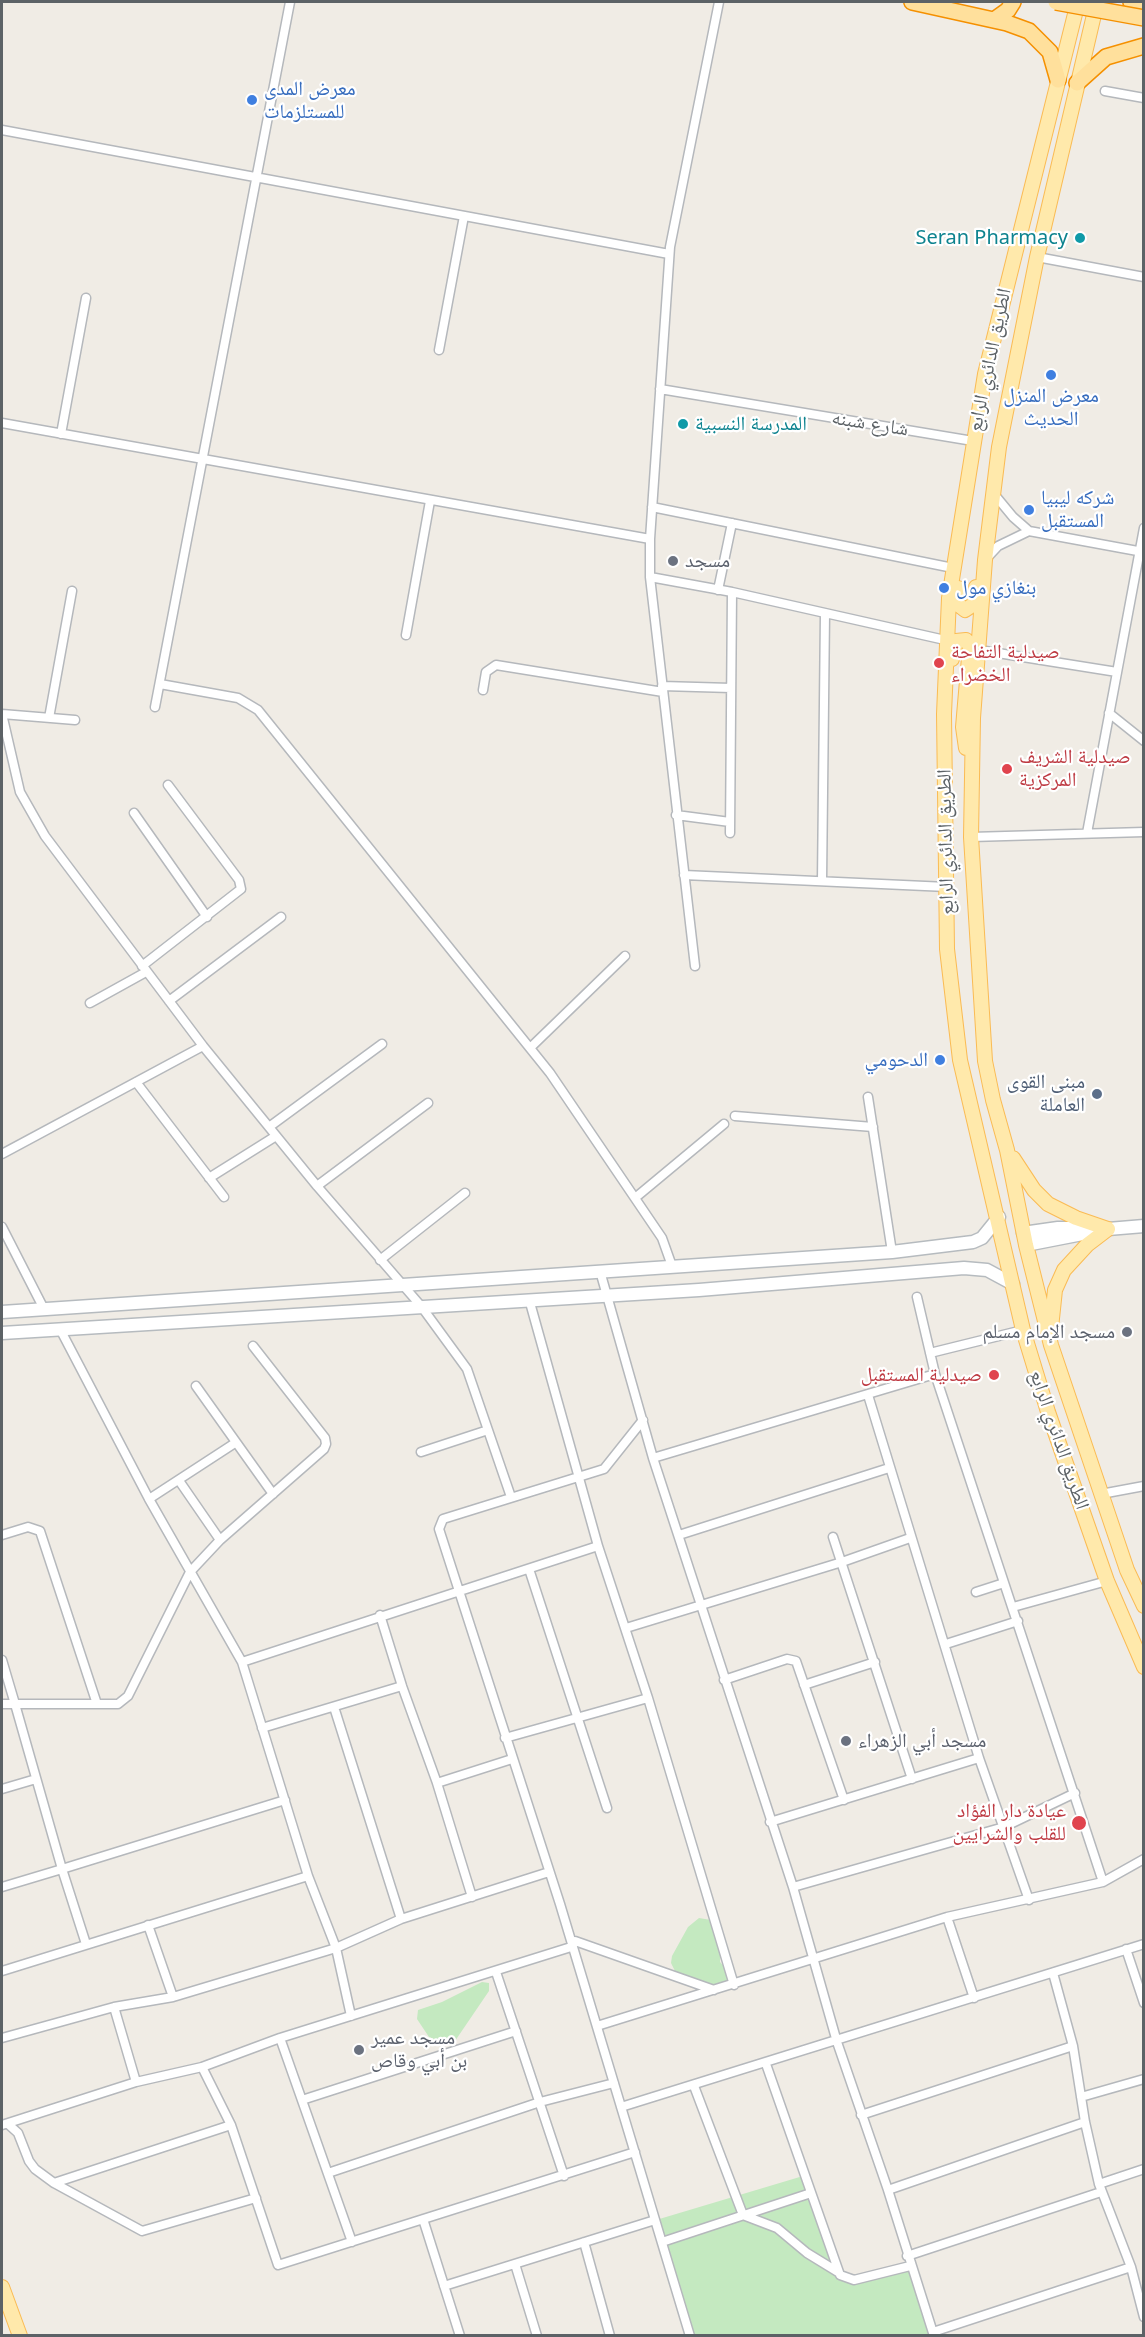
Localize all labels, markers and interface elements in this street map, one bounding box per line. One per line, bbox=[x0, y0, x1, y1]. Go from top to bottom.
place label: معرض المدى للمستلزمات bbox=[264, 77, 356, 124]
marker: معرض المدى للمستلزمات bbox=[245, 93, 259, 107]
place label: Seran Pharmacy bbox=[915, 226, 1068, 250]
marker: Seran Pharmacy bbox=[1073, 231, 1087, 245]
street label: الطريق الدائري الرابع bbox=[963, 286, 1017, 434]
marker: معرض المنزل الحديث bbox=[1044, 368, 1058, 382]
place label: معرض المنزل الحديث bbox=[1003, 384, 1099, 431]
street label: شارع شبنه bbox=[830, 406, 910, 442]
place label: المدرسة النسبية bbox=[695, 412, 807, 436]
marker: المدرسة النسبية bbox=[676, 417, 690, 431]
place label: شركه ليبيا المستقبل bbox=[1041, 486, 1114, 533]
marker: شركه ليبيا المستقبل bbox=[1022, 503, 1036, 517]
place label: مسجد bbox=[685, 549, 730, 573]
marker: مسجد bbox=[666, 554, 680, 568]
place label: بنغازي مول bbox=[956, 576, 1036, 600]
marker: بنغازي مول bbox=[937, 581, 951, 595]
place label: صيدلية التفاحة الخضراء bbox=[951, 640, 1060, 687]
marker: صيدلية التفاحة الخضراء bbox=[932, 656, 946, 670]
place label: صيدلية الشريف المركزية bbox=[1019, 745, 1131, 792]
marker: صيدلية الشريف المركزية bbox=[1000, 762, 1014, 776]
street label: الطريق الدائري الرابع bbox=[933, 769, 959, 915]
place label: الدحومي bbox=[865, 1048, 928, 1072]
marker: الدحومي bbox=[933, 1053, 947, 1067]
place label: مبنى القوى العاملة bbox=[1007, 1070, 1085, 1117]
marker: مبنى القوى العاملة bbox=[1090, 1087, 1104, 1101]
place label: مسجد الإمام مسلم bbox=[983, 1320, 1115, 1344]
marker: مسجد الإمام مسلم bbox=[1120, 1325, 1134, 1339]
place label: صيدلية المستقبل bbox=[861, 1363, 982, 1387]
street label: الطريق الدائري الرابع bbox=[1024, 1367, 1094, 1513]
marker: صيدلية المستقبل bbox=[987, 1368, 1001, 1382]
place label: مسجد أبي الزهراء bbox=[858, 1729, 986, 1753]
marker: مسجد أبي الزهراء bbox=[839, 1734, 853, 1748]
place label: عيادة دار الفؤاد للقلب والشرايين bbox=[952, 1799, 1066, 1846]
marker: عيادة دار الفؤاد للقلب والشرايين bbox=[1070, 1814, 1088, 1832]
place label: مسجد عمير بن أبي وقاص bbox=[371, 2026, 467, 2073]
marker: مسجد عمير بن أبي وقاص bbox=[352, 2043, 366, 2057]

